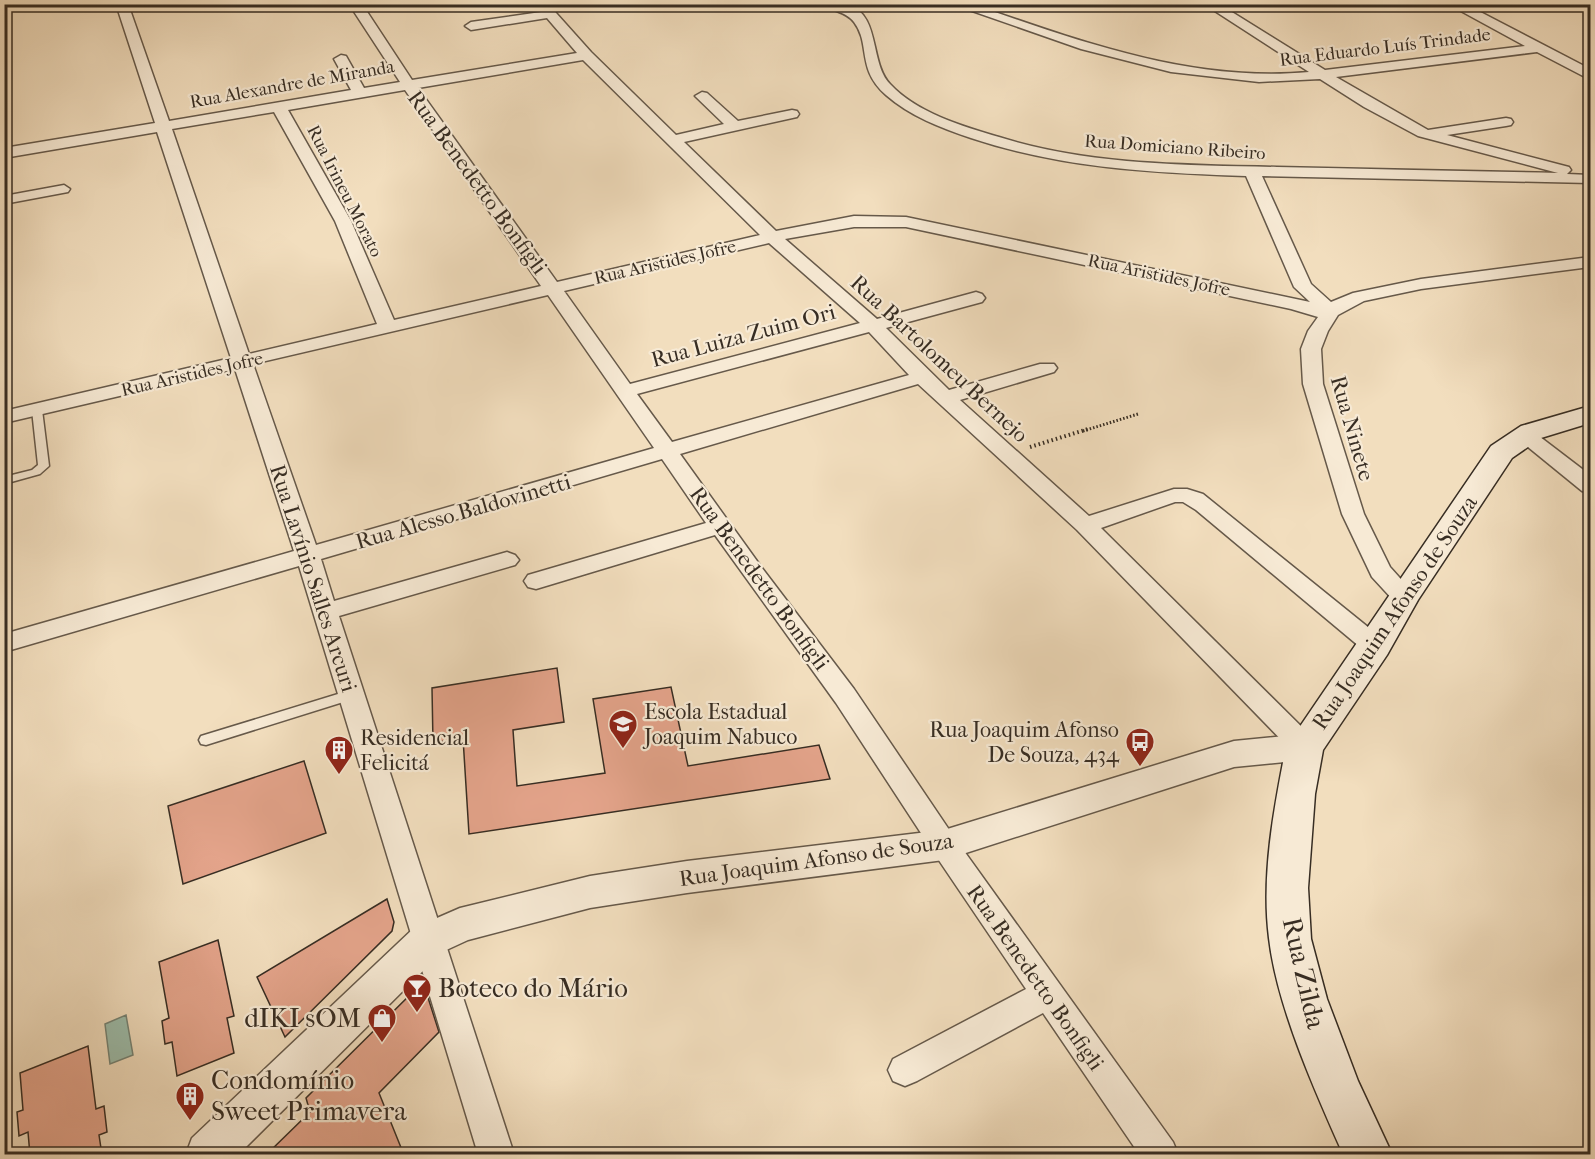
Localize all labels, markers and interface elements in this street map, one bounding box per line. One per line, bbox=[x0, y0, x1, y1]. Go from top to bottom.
street label: Rua Eduardo Luís Trindade bbox=[1278, 24, 1492, 71]
street label: Rua Alexandre de Miranda bbox=[188, 56, 397, 113]
street label: Rua Benedetto Bonfigli bbox=[402, 86, 553, 280]
street label: Rua Irineu Morato bbox=[302, 122, 387, 261]
street label: Rua Domiciano Ribeiro bbox=[1084, 131, 1266, 164]
street label: Rua Aristides Jofre bbox=[592, 236, 738, 289]
street label: Rua Aristides Jofre bbox=[1086, 250, 1232, 301]
street label: Rua Bartolomeu Bernejo bbox=[845, 270, 1034, 448]
street label: Rua Luiza Zuim Ori bbox=[648, 299, 839, 373]
street label: Rua Aristides Jofre bbox=[119, 348, 265, 401]
street label: Rua Ninete bbox=[1325, 373, 1379, 484]
street label: Rua Lavínio Salles Arcuri bbox=[264, 461, 362, 696]
street label: Rua Alesso Baldovinetti bbox=[353, 469, 574, 555]
street label: Rua Benedetto Bonfigli bbox=[684, 482, 835, 676]
street label: Rua Joaquim Afonso de Souza bbox=[1307, 490, 1483, 735]
place label: Escola Estadual Joaquim Nabuco bbox=[642, 699, 797, 750]
school or university icon: Escola Estadual Joaquim Nabuco bbox=[607, 708, 639, 750]
place label: Rua Joaquim Afonso De Souza, 434 bbox=[929, 717, 1120, 768]
place label: Residencial Felicitá bbox=[360, 725, 469, 776]
bus stop icon: Rua Joaquim Afonso De Souza, 434 bbox=[1124, 726, 1156, 768]
building icon: Residencial Felicitá bbox=[323, 734, 355, 776]
street label: Rua Joaquim Afonso de Souza bbox=[677, 828, 956, 892]
street label: Rua Benedetto Bonfigli bbox=[961, 880, 1109, 1076]
street label: Rua Zilda bbox=[1276, 914, 1332, 1032]
bar icon: Boteco do Mário bbox=[401, 972, 433, 1014]
place label: Boteco do Mário bbox=[438, 972, 628, 1004]
place label: dIKI sOM bbox=[244, 1002, 361, 1034]
shop icon: dIKI sOM bbox=[366, 1002, 398, 1044]
place label: Condomínio Sweet Primavera bbox=[211, 1064, 407, 1127]
building icon: Condomínio Sweet Primavera bbox=[174, 1080, 206, 1122]

